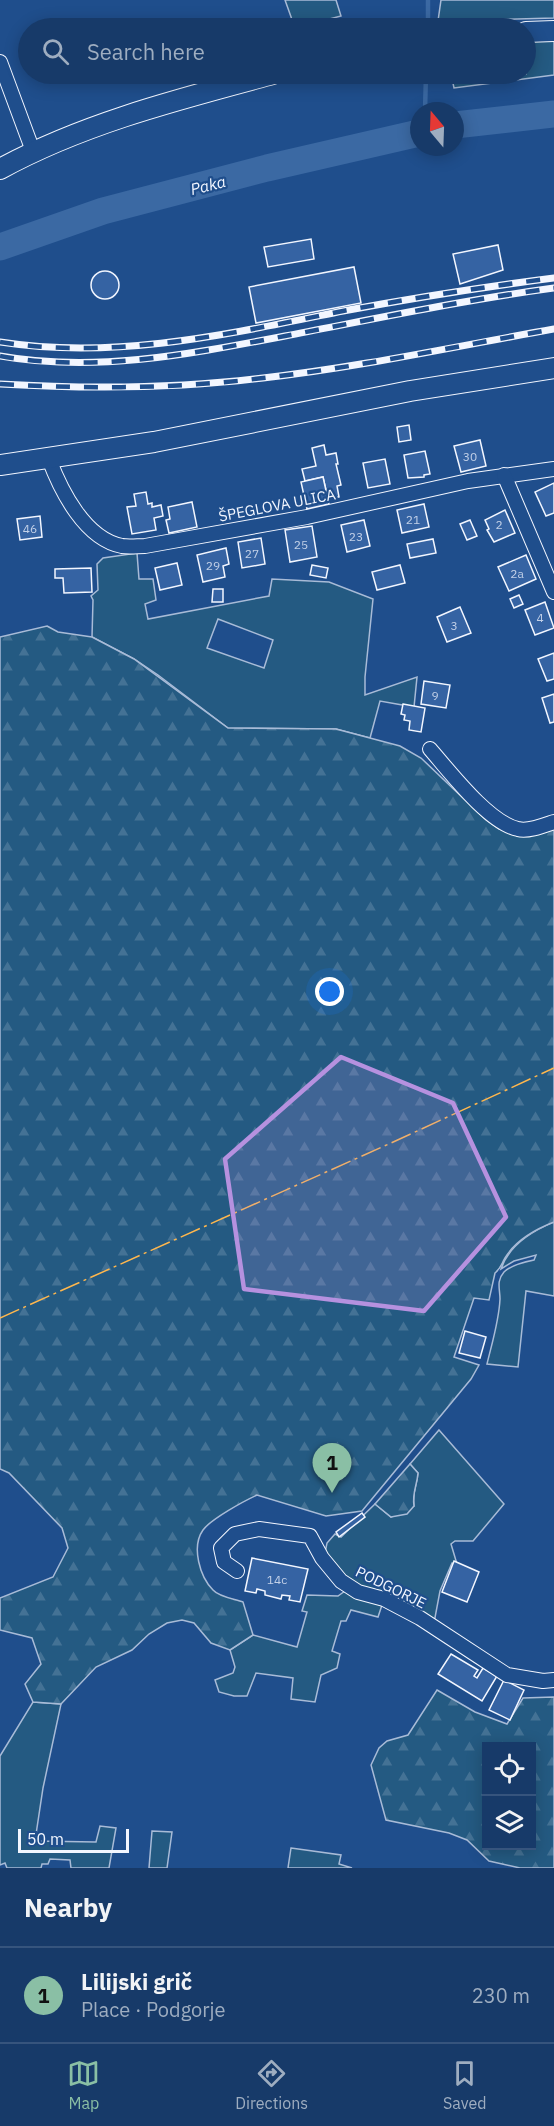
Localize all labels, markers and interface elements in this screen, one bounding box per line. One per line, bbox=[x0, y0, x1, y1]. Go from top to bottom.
search box bbox=[18, 18, 536, 84]
icon: search bbox=[39, 35, 72, 68]
text: Search here bbox=[87, 37, 205, 66]
north arrow bbox=[410, 102, 464, 156]
water label: Paka bbox=[188, 171, 228, 199]
house number: 30 bbox=[463, 449, 477, 464]
street label: ŠPEGLOVA ULICA bbox=[217, 484, 337, 526]
house number: 21 bbox=[406, 512, 420, 527]
house number: 2 bbox=[495, 517, 503, 532]
house number: 46 bbox=[23, 521, 37, 536]
house number: 23 bbox=[349, 529, 363, 544]
house number: 25 bbox=[294, 537, 308, 552]
house number: 27 bbox=[245, 546, 259, 561]
house number: 29 bbox=[206, 558, 220, 573]
house number: 2a bbox=[510, 566, 524, 581]
house number: 4 bbox=[536, 610, 544, 625]
house number: 3 bbox=[450, 618, 458, 633]
house number: 9 bbox=[431, 688, 439, 703]
your location bbox=[315, 977, 344, 1006]
pin: 1 bbox=[312, 1444, 352, 1493]
street label: PODGORJE bbox=[352, 1562, 430, 1612]
house number: 14c bbox=[267, 1572, 287, 1587]
map controls bbox=[482, 1742, 536, 1850]
button: locate bbox=[482, 1742, 536, 1796]
button: layers bbox=[482, 1796, 536, 1850]
scale bar bbox=[18, 1826, 129, 1854]
text: 50 m bbox=[27, 1829, 64, 1849]
text: Nearby bbox=[24, 1890, 112, 1924]
text: Lilijski grič bbox=[81, 1967, 192, 1996]
text: 1 bbox=[38, 1982, 50, 2009]
text: 230 m bbox=[472, 1982, 530, 2009]
text: Place · Podgorje bbox=[81, 1996, 226, 2023]
tab: Map bbox=[67, 2057, 100, 2113]
tab: Directions bbox=[235, 2057, 308, 2113]
tab: Saved bbox=[443, 2057, 487, 2113]

